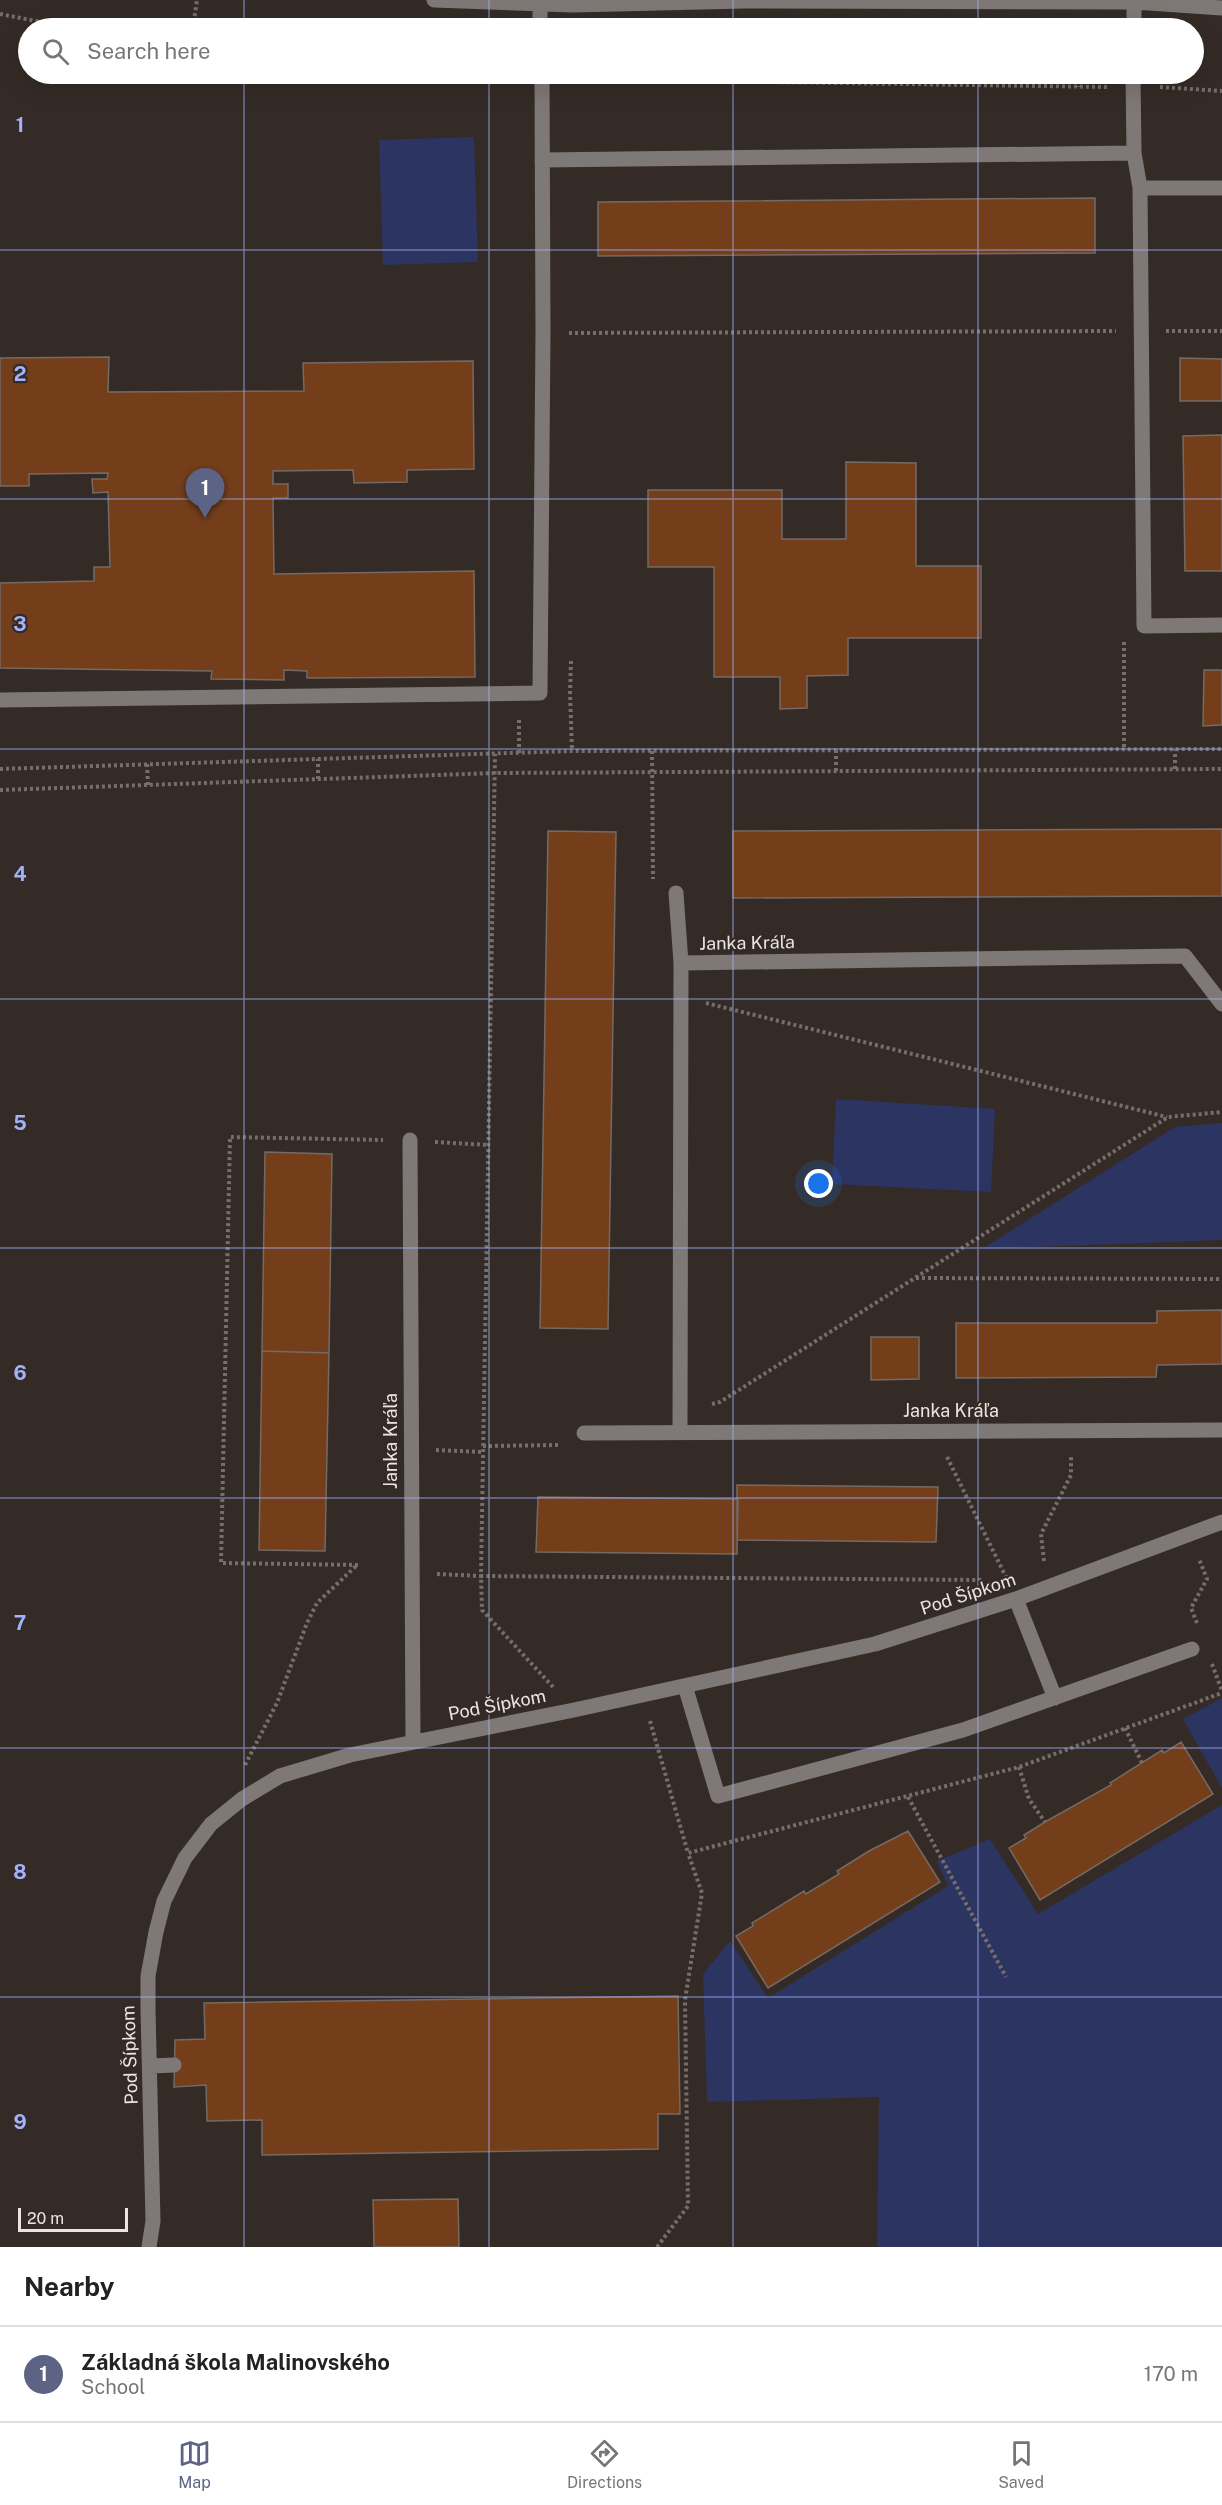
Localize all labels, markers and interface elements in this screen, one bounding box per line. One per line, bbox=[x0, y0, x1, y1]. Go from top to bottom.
search box bbox=[18, 18, 1204, 84]
icon: search bbox=[39, 35, 72, 68]
text: Search here bbox=[87, 38, 211, 64]
text: 1 bbox=[16, 113, 24, 137]
text: 2 bbox=[14, 362, 26, 386]
pin: 1 bbox=[186, 468, 224, 518]
text: 3 bbox=[13, 612, 27, 636]
text: 4 bbox=[13, 862, 27, 886]
street label: Janka Kráľa bbox=[699, 931, 795, 954]
text: 5 bbox=[13, 1111, 27, 1135]
your location bbox=[804, 1169, 833, 1198]
text: 6 bbox=[13, 1361, 27, 1385]
street label: Janka Kráľa bbox=[380, 1393, 401, 1489]
street label: Janka Kráľa bbox=[903, 1400, 999, 1421]
street label: Pod Šípkom bbox=[917, 1568, 1018, 1619]
text: 7 bbox=[14, 1611, 26, 1635]
street label: Pod Šípkom bbox=[446, 1685, 548, 1724]
text: 8 bbox=[13, 1860, 27, 1884]
street label: Pod Šípkom bbox=[117, 2005, 142, 2105]
text: 9 bbox=[13, 2110, 27, 2134]
scale bar bbox=[18, 2205, 128, 2232]
text: 20 m bbox=[27, 2209, 64, 2228]
text: Nearby bbox=[24, 2271, 114, 2302]
text: Základná škola Malinovského bbox=[81, 2349, 390, 2375]
text: 1 bbox=[39, 2362, 48, 2386]
text: 170 m bbox=[1144, 2362, 1198, 2386]
text: School bbox=[81, 2375, 145, 2399]
tab: Map bbox=[178, 2437, 211, 2492]
tab: Directions bbox=[567, 2437, 642, 2492]
tab: Saved bbox=[998, 2437, 1044, 2492]

